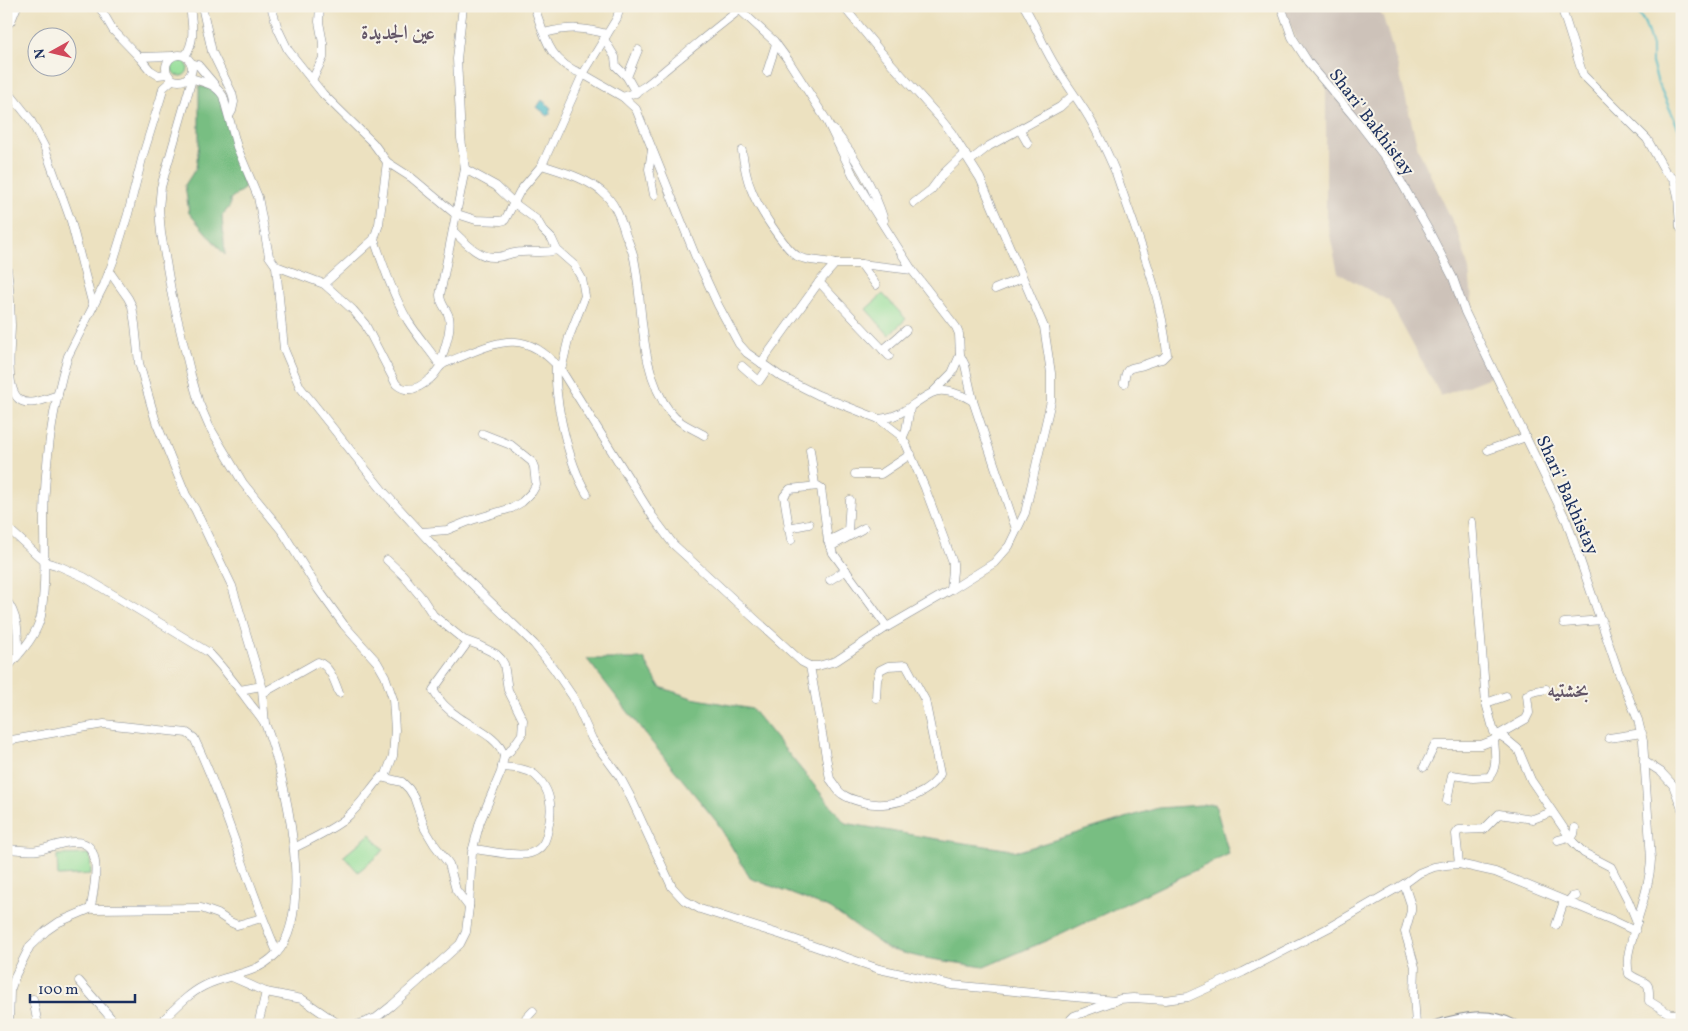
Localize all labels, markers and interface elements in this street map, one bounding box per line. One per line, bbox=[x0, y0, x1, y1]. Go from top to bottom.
district label: عين الجديدة bbox=[361, 20, 435, 48]
north arrow bbox=[28, 28, 78, 78]
text: N bbox=[30, 47, 51, 60]
street label: Shari' Bakhistay bbox=[1322, 64, 1420, 182]
street label: Shari' Bakhistay bbox=[1529, 432, 1604, 560]
district label: بخشتيه bbox=[1547, 678, 1589, 706]
scale bar bbox=[30, 971, 135, 1003]
text: 100 m bbox=[38, 980, 78, 1001]

